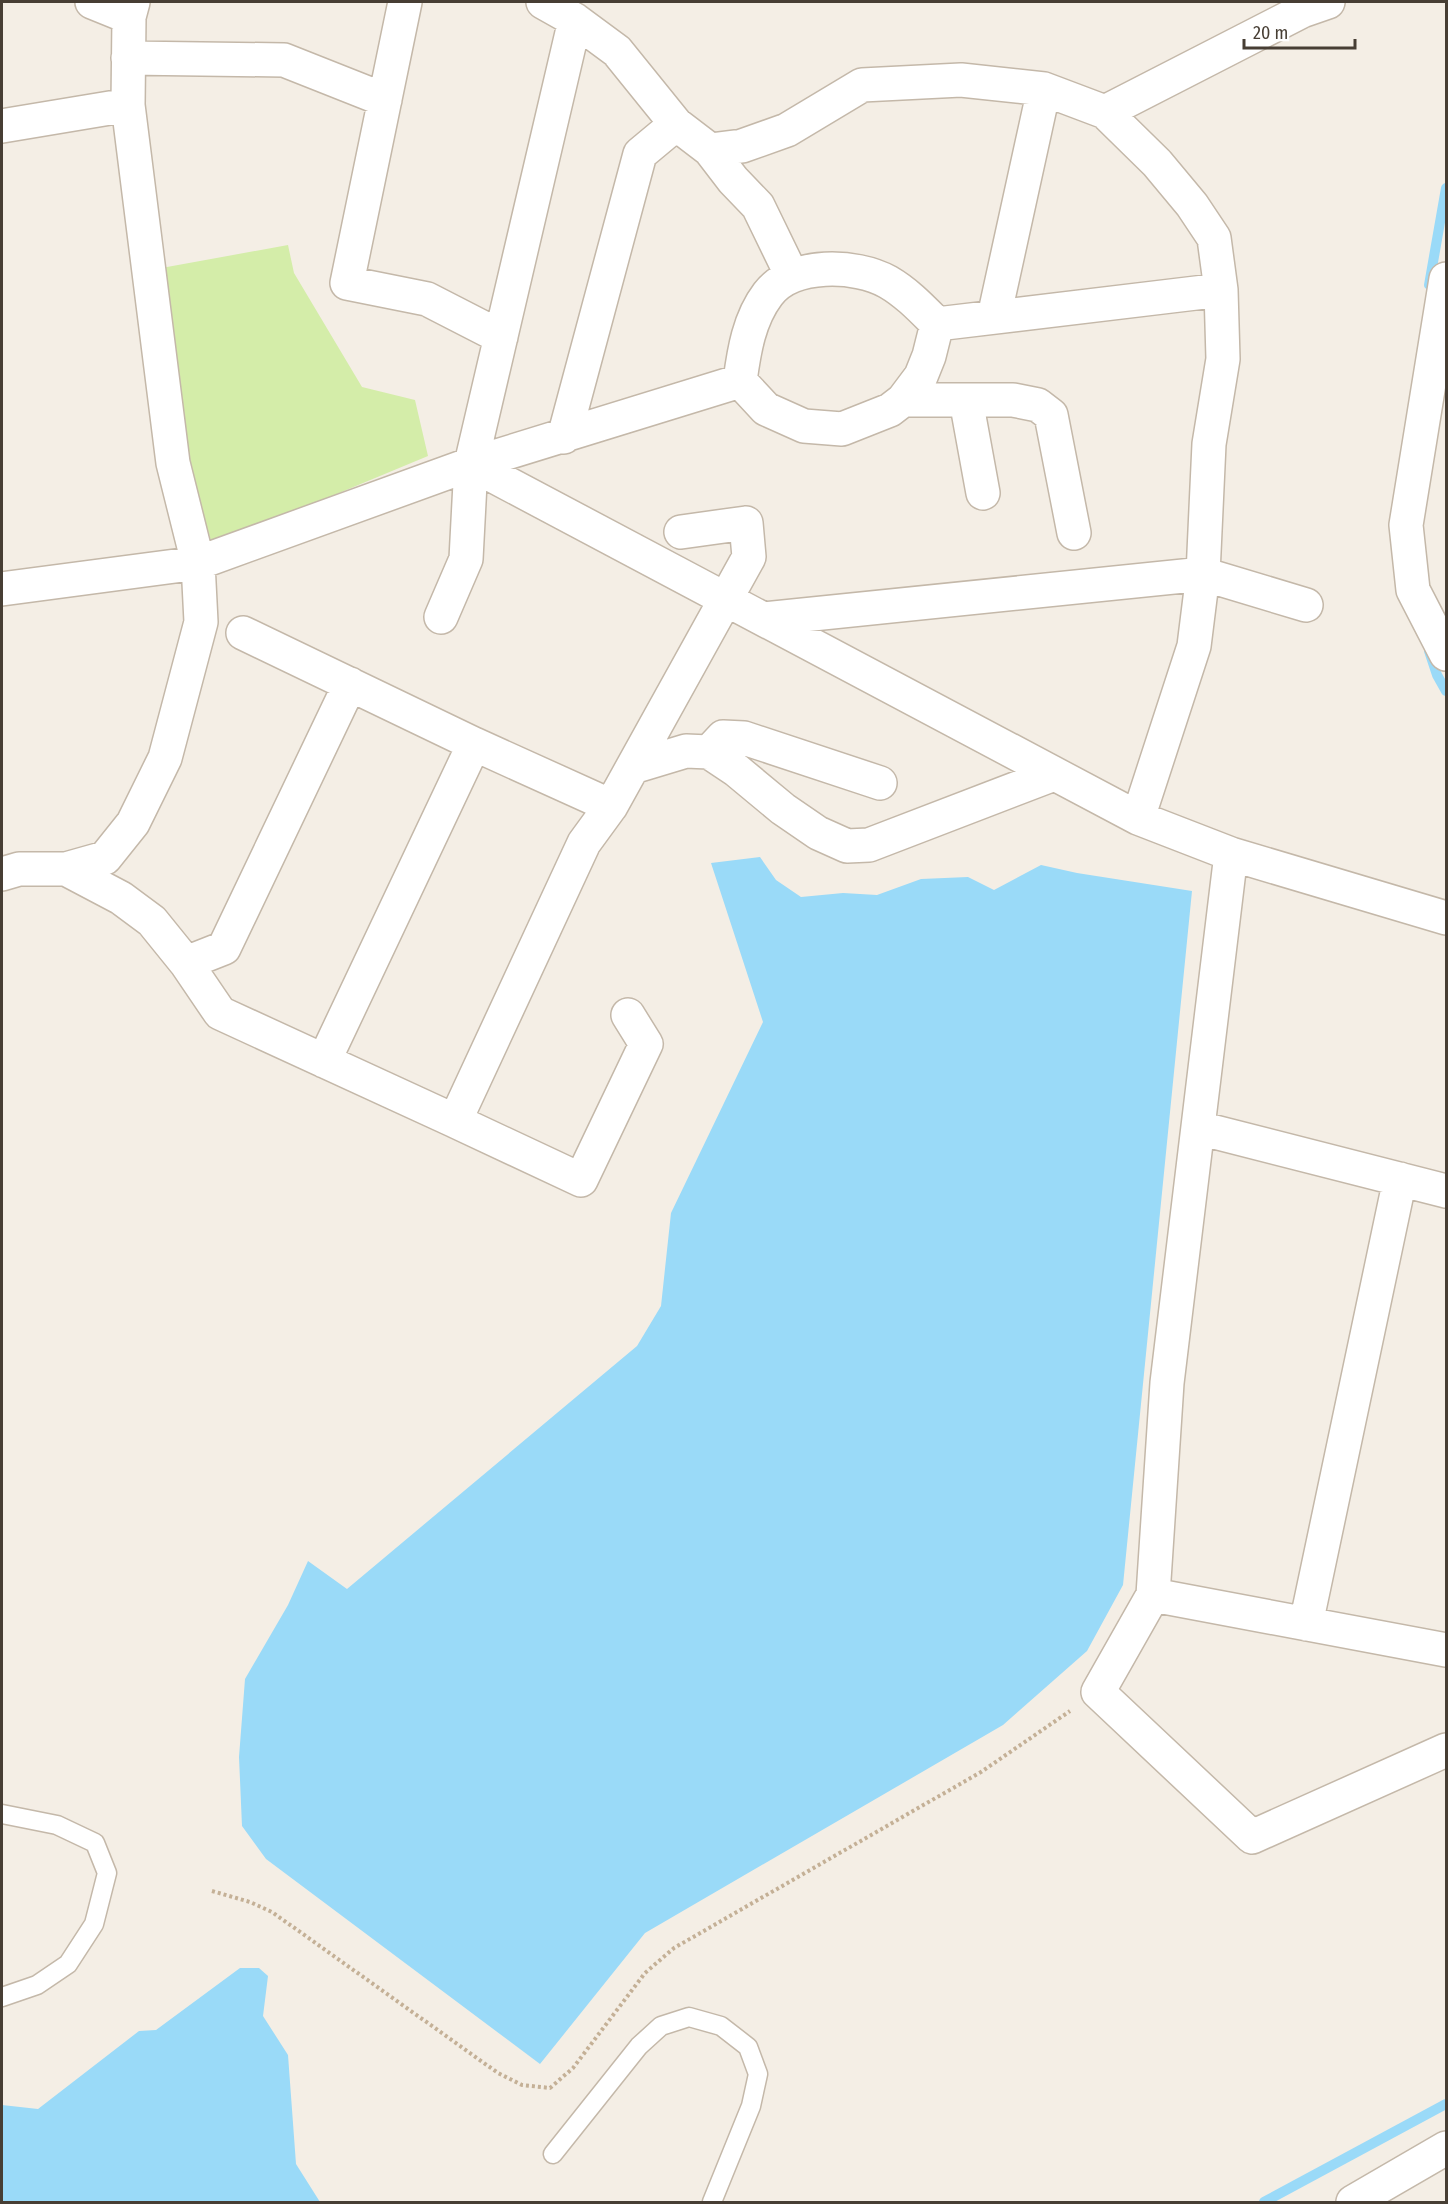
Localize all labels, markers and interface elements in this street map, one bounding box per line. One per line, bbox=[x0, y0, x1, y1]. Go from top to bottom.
scale bar bbox=[1244, 12, 1355, 50]
text: 20 m bbox=[1253, 22, 1288, 44]

